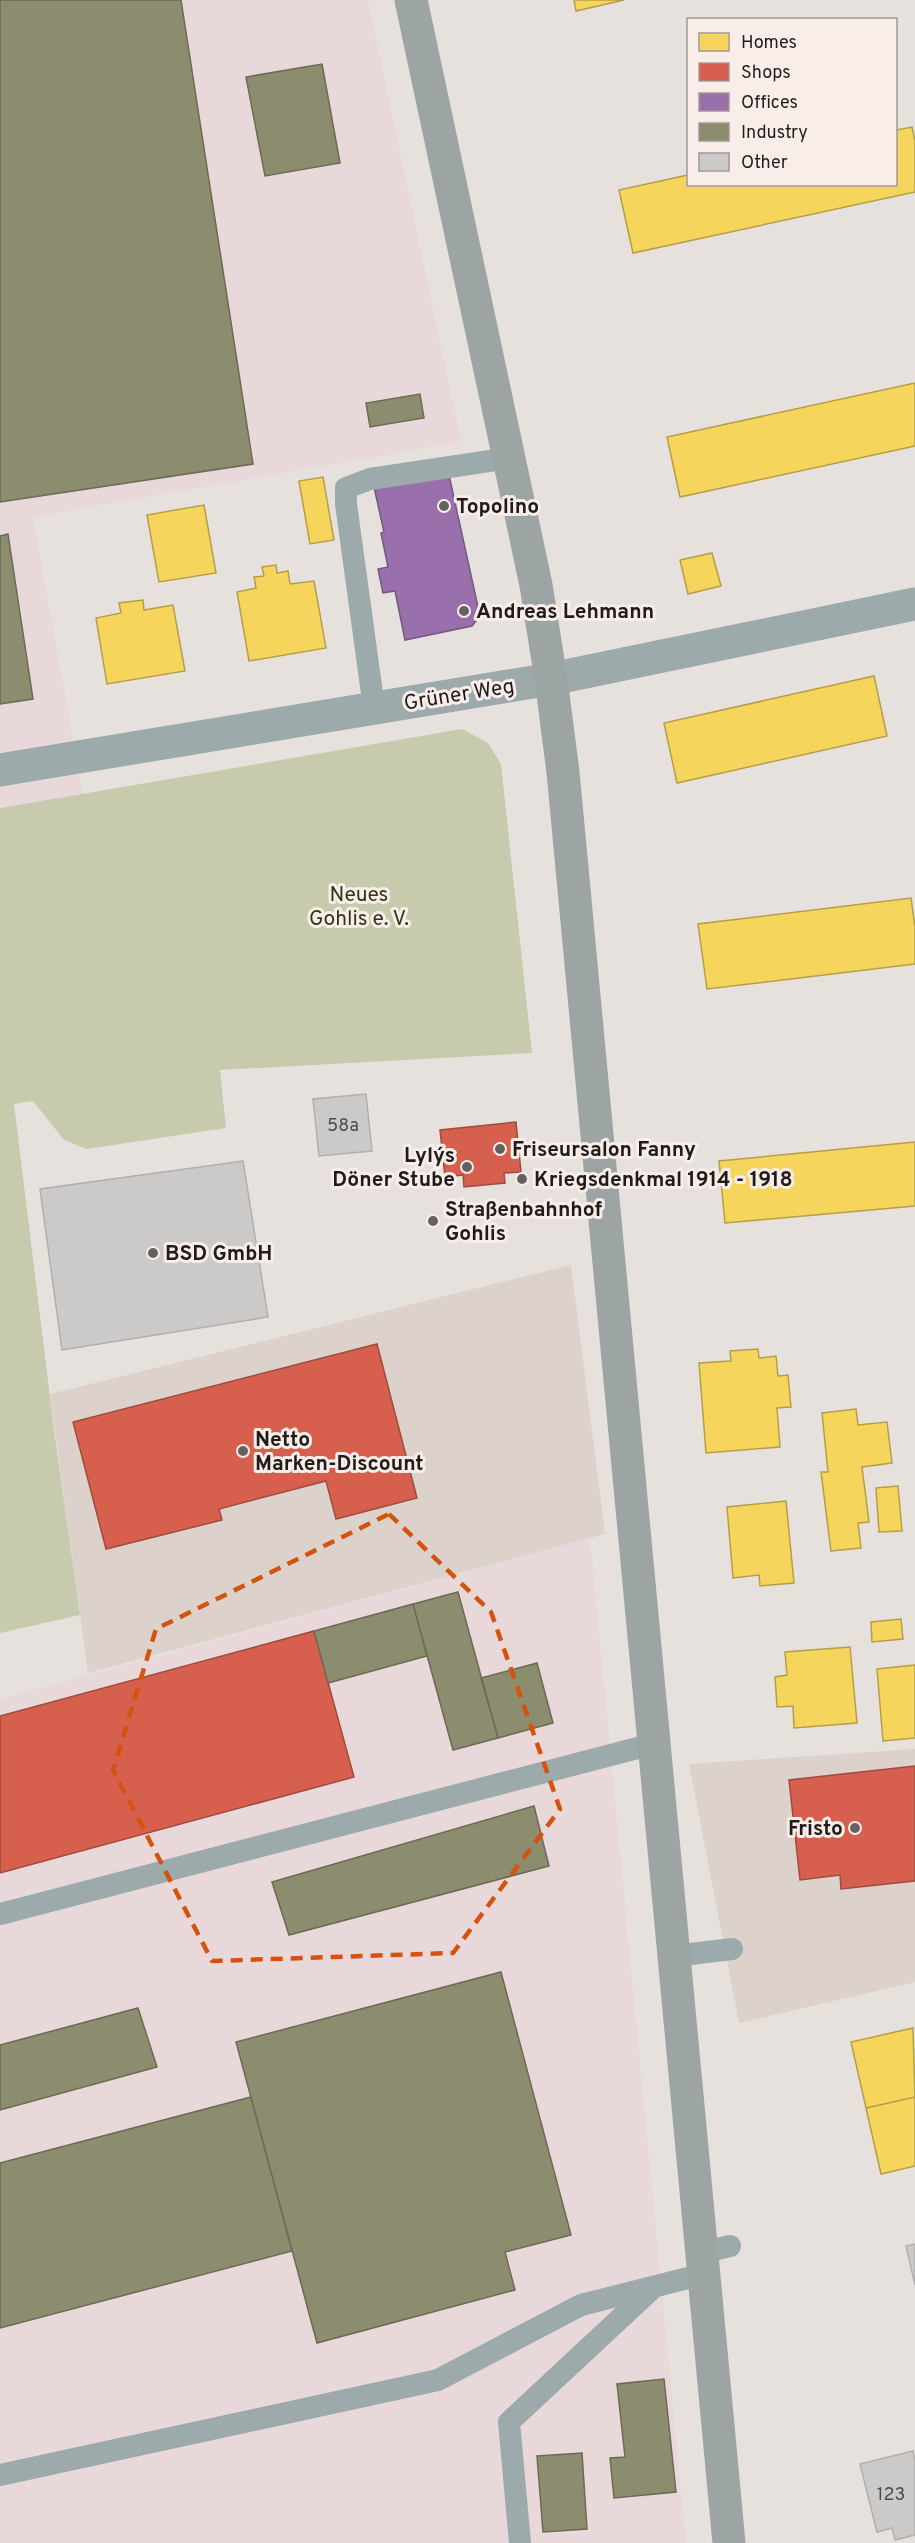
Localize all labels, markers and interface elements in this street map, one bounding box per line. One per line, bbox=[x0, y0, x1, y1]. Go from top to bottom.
legend bbox=[687, 18, 897, 186]
text: Homes bbox=[741, 32, 797, 55]
text: Shops bbox=[741, 62, 791, 85]
text: Offices bbox=[741, 92, 798, 115]
text: Industry bbox=[741, 122, 808, 145]
text: Other bbox=[741, 152, 788, 175]
place label: Topolino bbox=[456, 494, 539, 521]
marker: Topolino bbox=[437, 499, 451, 513]
place label: Andreas Lehmann bbox=[476, 599, 654, 626]
marker: Andreas Lehmann bbox=[457, 604, 471, 618]
street label: Grüner Weg bbox=[402, 673, 516, 718]
park label: Neues Gohlis e. V. bbox=[309, 882, 409, 933]
house number: 58a bbox=[327, 1115, 359, 1138]
place label: Friseursalon Fanny bbox=[512, 1137, 696, 1164]
marker: Friseursalon Fanny bbox=[493, 1142, 507, 1156]
place label: Lyly´s Döner Stube bbox=[332, 1143, 455, 1194]
marker: Lyly´s Döner Stube bbox=[460, 1160, 474, 1174]
place label: Kriegsdenkmal 1914 - 1918 bbox=[534, 1167, 793, 1194]
marker: Kriegsdenkmal 1914 - 1918 bbox=[515, 1172, 529, 1186]
place label: Straßenbahnhof Gohlis bbox=[445, 1197, 603, 1248]
marker: Straßenbahnhof Gohlis bbox=[426, 1214, 440, 1228]
place label: BSD GmbH bbox=[165, 1241, 273, 1268]
marker: BSD GmbH bbox=[146, 1246, 160, 1260]
place label: Netto Marken-Discount bbox=[255, 1427, 424, 1478]
marker: Netto Marken-Discount bbox=[236, 1444, 250, 1458]
place label: Fristo bbox=[788, 1816, 843, 1843]
marker: Fristo bbox=[848, 1821, 862, 1835]
house number: 123 bbox=[877, 2484, 905, 2507]

